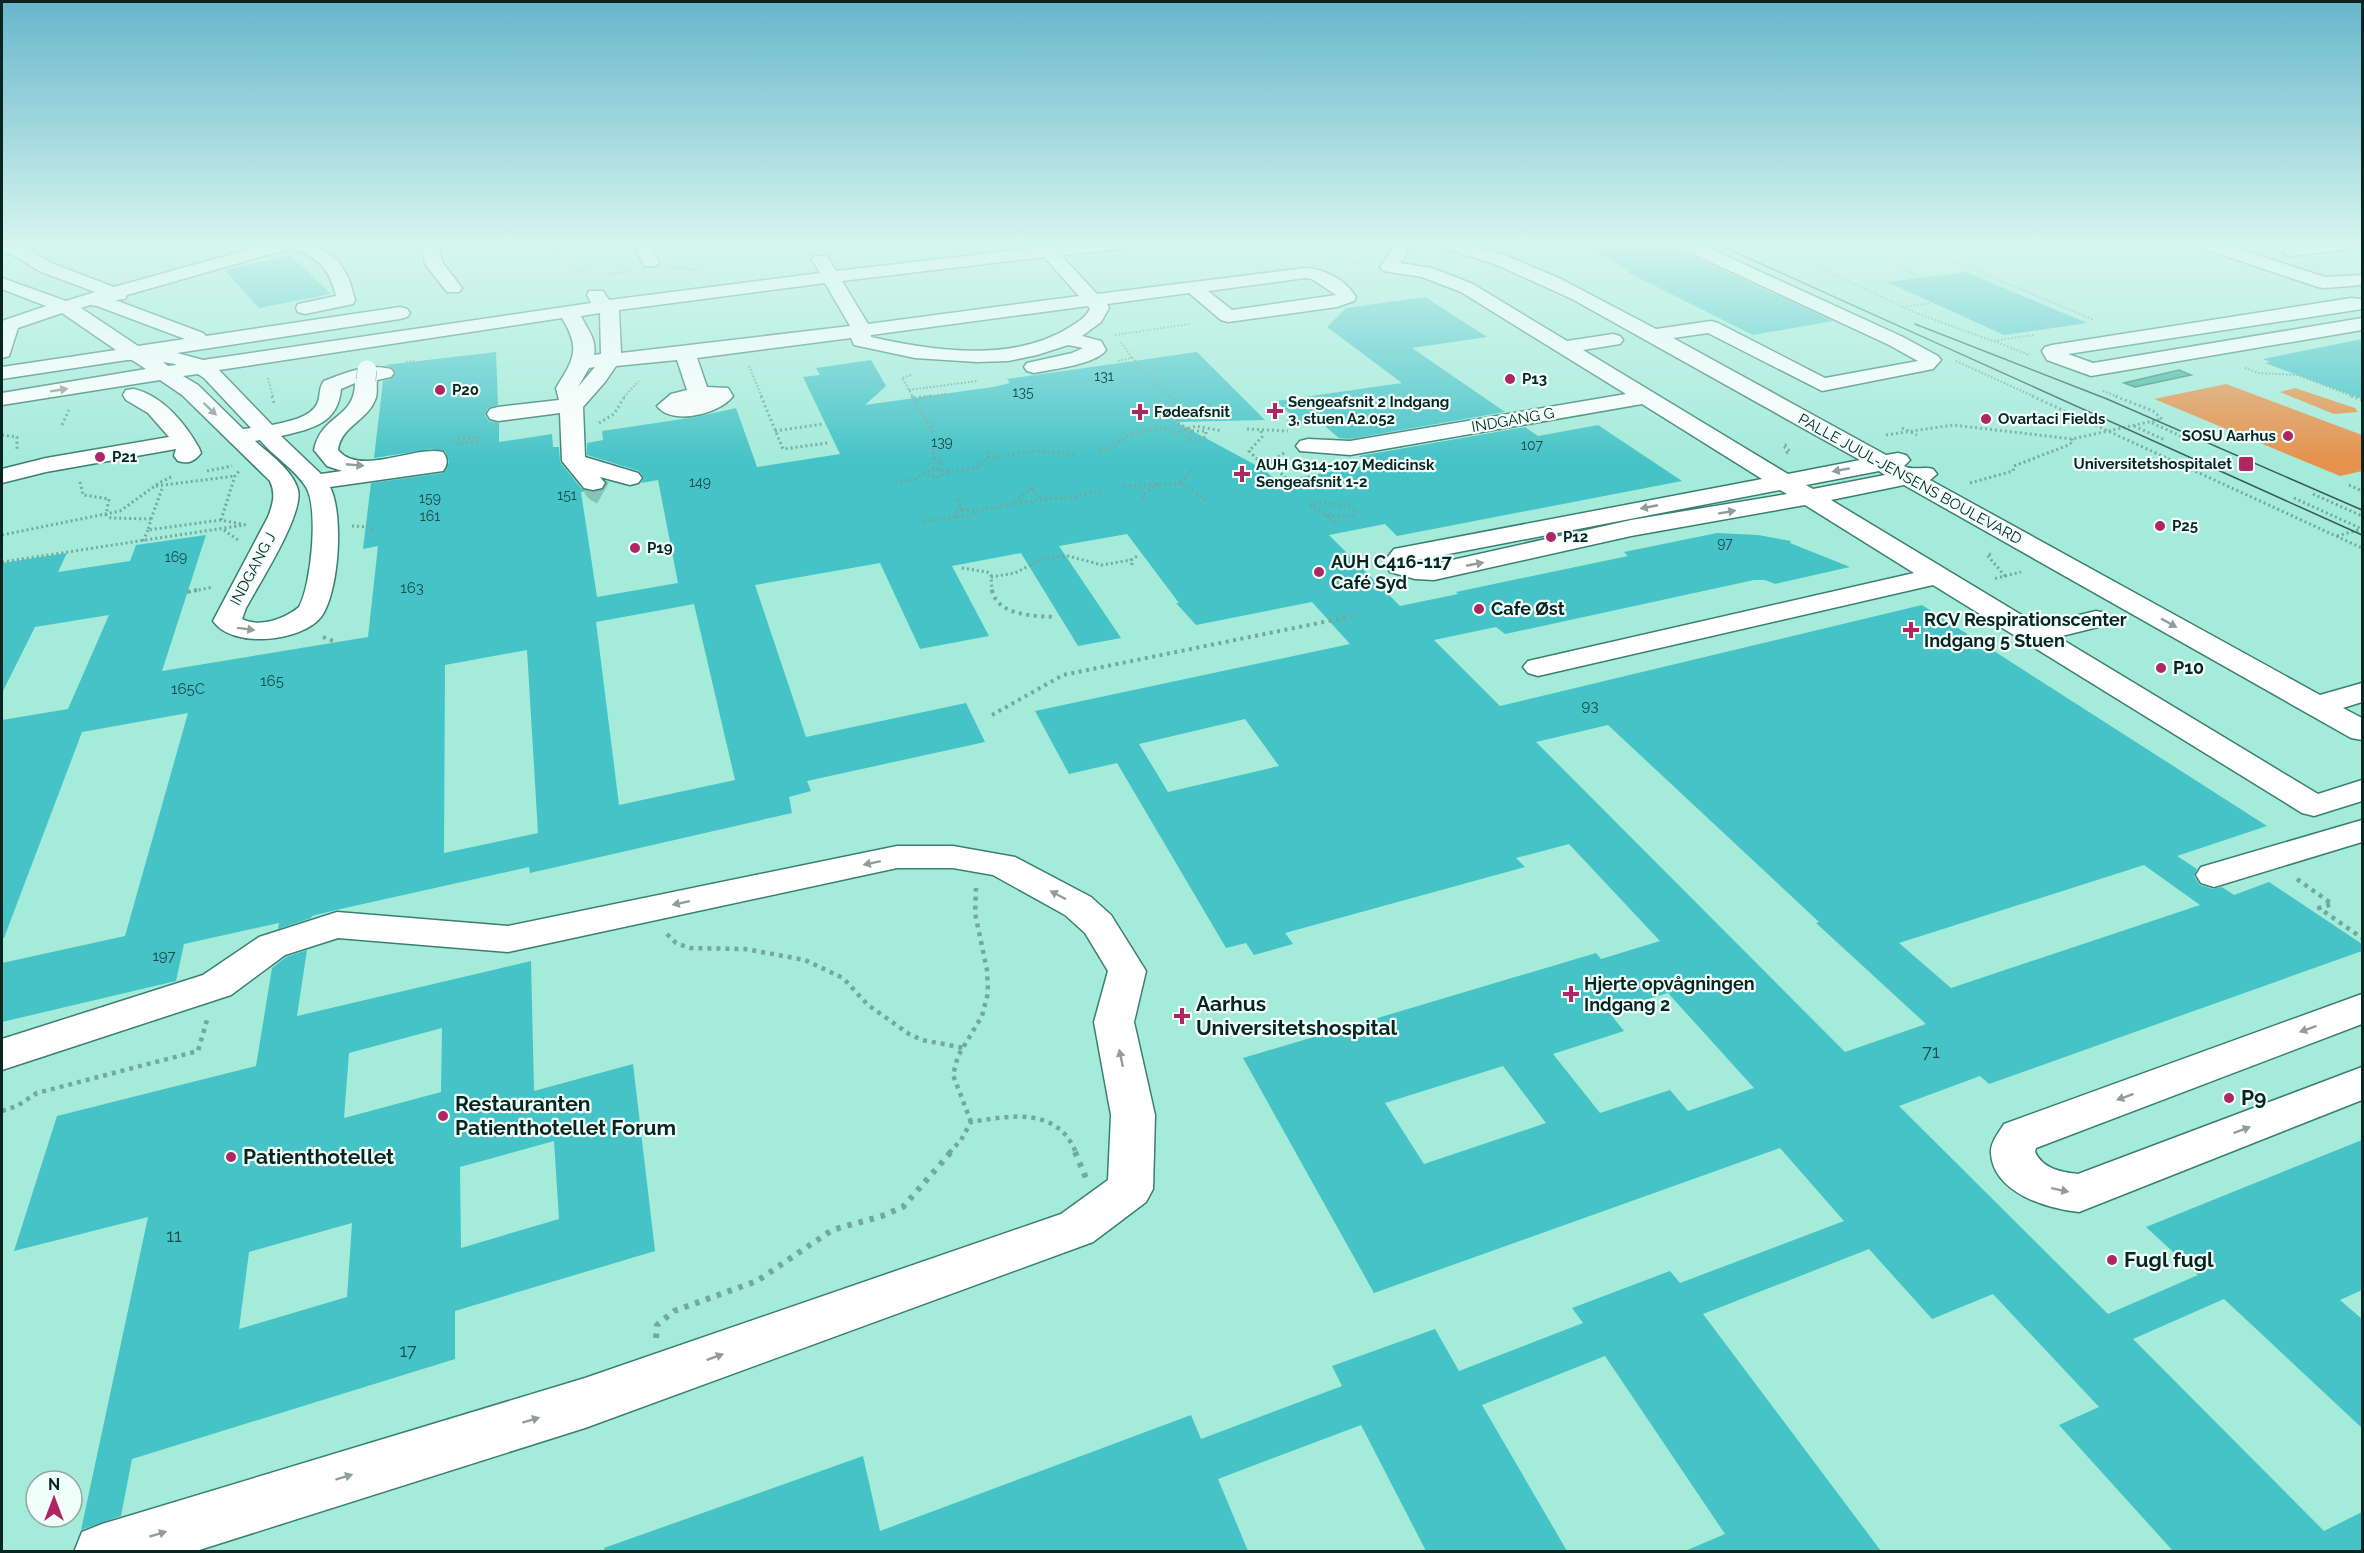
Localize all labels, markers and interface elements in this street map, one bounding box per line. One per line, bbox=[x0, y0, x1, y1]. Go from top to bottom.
house number: 131 bbox=[1094, 368, 1114, 384]
place label: P13 bbox=[1522, 370, 1547, 388]
marker: P13 bbox=[1503, 372, 1517, 386]
place label: P20 bbox=[452, 381, 479, 399]
marker: P20 bbox=[433, 383, 447, 397]
house number: 135 bbox=[1012, 384, 1034, 400]
one-way arrow bbox=[50, 385, 69, 394]
place label: Sengeafsnit 2 Indgang 3, stuen A2.052 bbox=[1288, 393, 1449, 428]
one-way arrow bbox=[202, 402, 217, 416]
marker: Sengeafsnit 2 Indgang 3, stuen A2.052 bbox=[1266, 402, 1284, 420]
marker: Fødeafsnit bbox=[1131, 403, 1149, 421]
place label: Fødeafsnit bbox=[1154, 403, 1230, 421]
street label: INDGANG G bbox=[1470, 404, 1556, 436]
street label: PALLE JUUL-JENSENS BOULEVARD bbox=[1795, 410, 2025, 548]
place label: Ovartaci Fields bbox=[1998, 410, 2105, 428]
marker: Ovartaci Fields bbox=[1979, 412, 1993, 426]
place label: SOSU Aarhus bbox=[2182, 427, 2276, 445]
marker: SOSU Aarhus bbox=[2281, 429, 2295, 443]
house number: 139 bbox=[931, 434, 953, 450]
house number: 107 bbox=[1521, 437, 1543, 453]
place label: P21 bbox=[112, 448, 138, 466]
marker: P21 bbox=[93, 450, 107, 464]
place label: Universitetshospitalet bbox=[2074, 455, 2232, 473]
marker: Universitetshospitalet bbox=[2237, 455, 2255, 473]
place label: AUH G314-107 Medicinsk Sengeafsnit 1-2 bbox=[1256, 456, 1435, 491]
one-way arrow bbox=[345, 460, 364, 470]
marker: AUH G314-107 Medicinsk Sengeafsnit 1-2 bbox=[1233, 465, 1251, 483]
one-way arrow bbox=[1831, 466, 1850, 475]
house number: 149 bbox=[689, 474, 711, 490]
house number: 151 bbox=[557, 487, 577, 503]
house number: 159 bbox=[419, 490, 441, 506]
one-way arrow bbox=[1639, 503, 1658, 512]
one-way arrow bbox=[1718, 507, 1737, 516]
house number: 161 bbox=[420, 508, 440, 524]
place label: P25 bbox=[2172, 517, 2198, 535]
marker: P25 bbox=[2153, 519, 2167, 533]
place label: P12 bbox=[1563, 528, 1588, 546]
street label: INDGANG J bbox=[226, 530, 280, 608]
marker: P12 bbox=[1544, 530, 1558, 544]
house number: 97 bbox=[1717, 535, 1733, 551]
place label: P19 bbox=[647, 539, 673, 557]
marker: P19 bbox=[628, 541, 642, 555]
house number: 169 bbox=[165, 549, 187, 565]
place label: AUH C416-117 Café Syd bbox=[1331, 551, 1453, 593]
one-way arrow bbox=[1465, 559, 1484, 568]
marker: AUH C416-117 Café Syd bbox=[1312, 565, 1326, 579]
house number: 163 bbox=[400, 579, 424, 597]
place label: Cafe Øst bbox=[1491, 598, 1565, 619]
marker: Cafe Øst bbox=[1472, 602, 1486, 616]
place label: RCV Respirationscenter Indgang 5 Stuen bbox=[1924, 609, 2127, 651]
one-way arrow bbox=[2161, 618, 2178, 628]
marker: RCV Respirationscenter Indgang 5 Stuen bbox=[1902, 621, 1920, 639]
one-way arrow bbox=[237, 625, 256, 634]
place label: P10 bbox=[2173, 657, 2204, 678]
marker: P10 bbox=[2154, 661, 2168, 675]
house number: 165 bbox=[260, 672, 284, 690]
house number: 165C bbox=[171, 680, 205, 698]
house number: 93 bbox=[1582, 697, 1598, 715]
one-way arrow bbox=[862, 859, 881, 868]
one-way arrow bbox=[1049, 890, 1066, 900]
one-way arrow bbox=[671, 898, 690, 908]
house number: 197 bbox=[152, 947, 176, 965]
place label: Hjerte opvågningen Indgang 2 bbox=[1584, 973, 1755, 1015]
marker: Hjerte opvågningen Indgang 2 bbox=[1562, 985, 1580, 1003]
place label: Aarhus Universitetshospital bbox=[1196, 991, 1398, 1040]
marker: Aarhus Universitetshospital bbox=[1173, 1007, 1191, 1025]
one-way arrow bbox=[2299, 1025, 2317, 1034]
house number: 71 bbox=[1922, 1041, 1940, 1062]
one-way arrow bbox=[1116, 1049, 1126, 1067]
place label: P9 bbox=[2241, 1085, 2266, 1110]
place label: Restauranten Patienthotellet Forum bbox=[455, 1091, 676, 1140]
marker: P9 bbox=[2222, 1091, 2236, 1105]
one-way arrow bbox=[2116, 1093, 2134, 1102]
marker: Restauranten Patienthotellet Forum bbox=[436, 1109, 450, 1123]
one-way arrow bbox=[2234, 1124, 2252, 1134]
place label: Patienthotellet bbox=[243, 1144, 394, 1169]
marker: Patienthotellet bbox=[224, 1150, 238, 1164]
one-way arrow bbox=[2050, 1186, 2069, 1195]
house number: 11 bbox=[166, 1225, 182, 1246]
place label: Fugl fugl bbox=[2124, 1247, 2214, 1272]
marker: Fugl fugl bbox=[2105, 1253, 2119, 1267]
house number: 17 bbox=[399, 1340, 417, 1361]
one-way arrow bbox=[706, 1352, 724, 1362]
one-way arrow bbox=[522, 1415, 540, 1424]
north arrow bbox=[24, 1469, 84, 1529]
one-way arrow bbox=[335, 1472, 353, 1481]
text: N bbox=[48, 1475, 60, 1494]
one-way arrow bbox=[149, 1529, 167, 1538]

